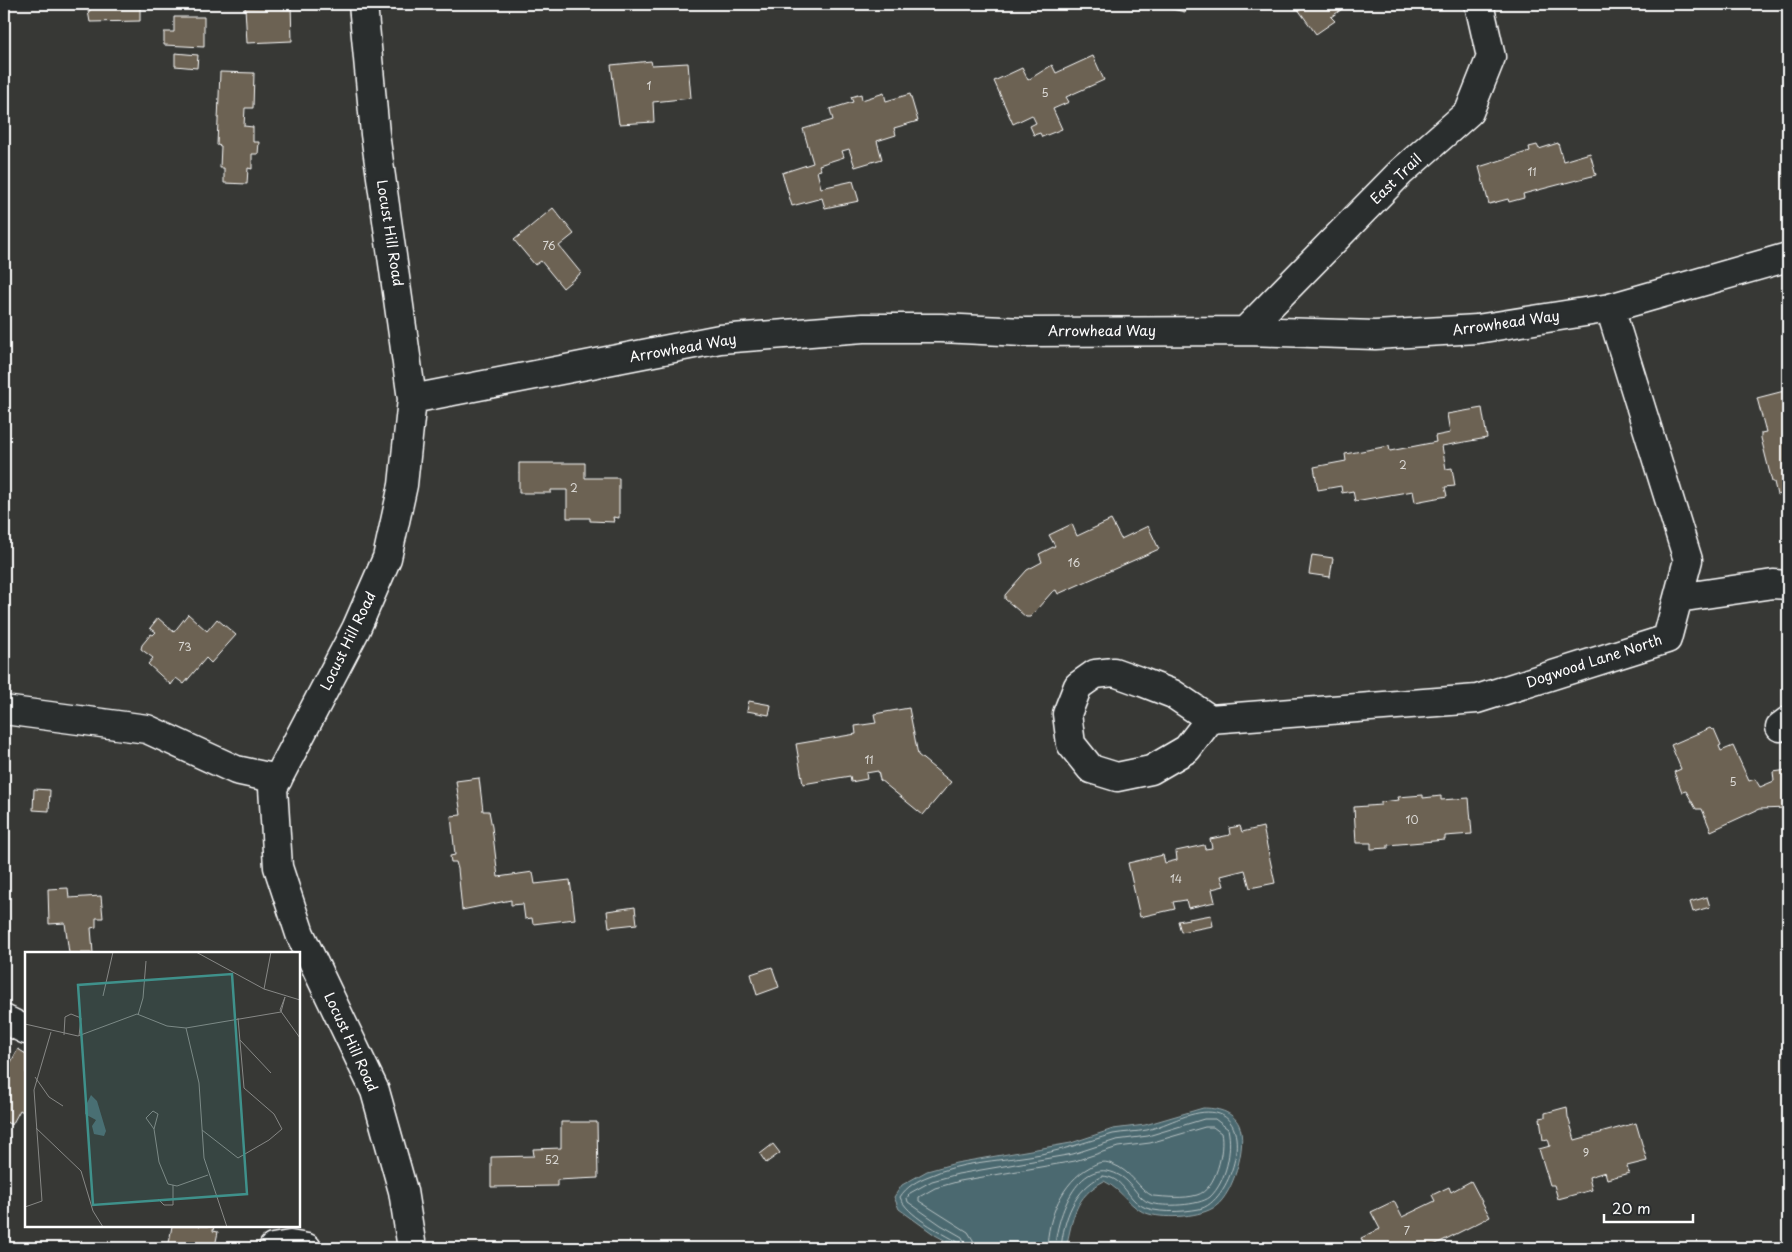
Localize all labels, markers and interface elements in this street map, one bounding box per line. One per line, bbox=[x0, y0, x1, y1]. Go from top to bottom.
house number: 1 bbox=[647, 77, 652, 94]
house number: 5 bbox=[1041, 84, 1049, 101]
street label: East Trail bbox=[1365, 149, 1426, 209]
house number: 11 bbox=[1527, 163, 1537, 180]
street label: Locust Hill Road bbox=[372, 178, 409, 288]
house number: 76 bbox=[542, 237, 556, 254]
street label: Arrowhead Way bbox=[1451, 305, 1561, 340]
street label: Arrowhead Way bbox=[1048, 320, 1156, 341]
street label: Arrowhead Way bbox=[628, 328, 738, 367]
house number: 2 bbox=[1399, 456, 1407, 473]
house number: 2 bbox=[570, 479, 578, 496]
house number: 16 bbox=[1068, 554, 1081, 571]
street label: Locust Hill Road bbox=[315, 588, 381, 694]
street label: Dogwood Lane North bbox=[1523, 629, 1665, 692]
house number: 73 bbox=[178, 638, 192, 655]
house number: 11 bbox=[864, 751, 874, 768]
house number: 5 bbox=[1729, 773, 1737, 790]
house number: 10 bbox=[1406, 811, 1418, 828]
house number: 14 bbox=[1170, 870, 1182, 887]
inset map bbox=[25, 952, 300, 1227]
street label: Locust Hill Road bbox=[319, 989, 384, 1095]
house number: 9 bbox=[1583, 1144, 1589, 1161]
house number: 52 bbox=[545, 1151, 559, 1168]
scale bar bbox=[1604, 1192, 1693, 1224]
text: 20 m bbox=[1612, 1196, 1651, 1219]
house number: 7 bbox=[1404, 1222, 1410, 1239]

